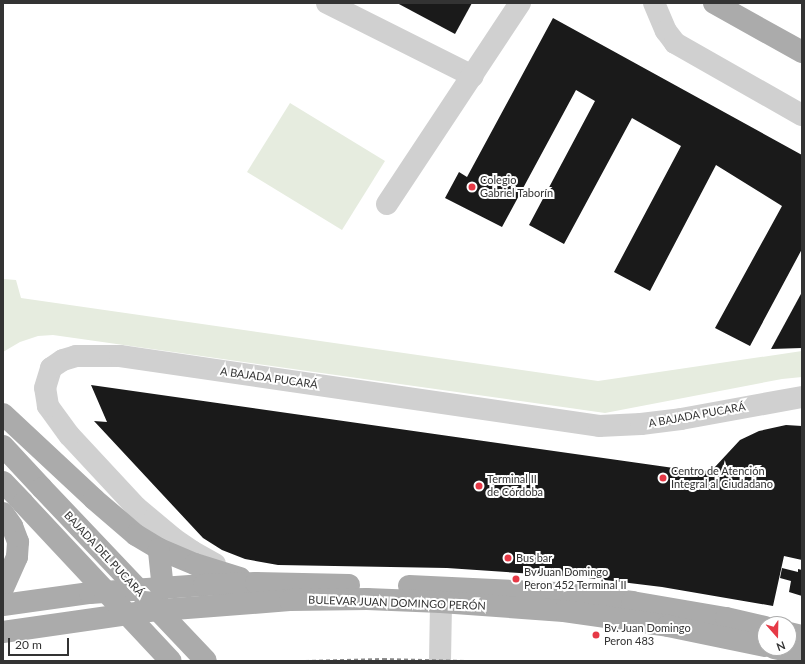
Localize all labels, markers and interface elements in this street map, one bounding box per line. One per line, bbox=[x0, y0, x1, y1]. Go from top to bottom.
place label: Colegio Gabriel Taborín bbox=[480, 174, 553, 200]
marker: Colegio Gabriel Taborín bbox=[467, 182, 477, 192]
street label: A BAJADA PUCARÁ bbox=[219, 365, 319, 391]
street label: A BAJADA PUCARÁ bbox=[647, 400, 747, 430]
place label: Centro de Atención Integral al Ciudadano bbox=[671, 465, 773, 491]
place label: Terminal II de Córdoba bbox=[487, 473, 543, 499]
marker: Centro de Atención Integral al Ciudadano bbox=[658, 473, 668, 483]
marker: Terminal II de Córdoba bbox=[474, 481, 484, 491]
street label: BAJADA DEL PUCARÁ bbox=[61, 509, 147, 599]
place label: Bus bar bbox=[516, 551, 552, 565]
marker: Bus bar bbox=[503, 553, 513, 563]
place label: Bv Juan Domingo Peron 452 Terminal II bbox=[524, 566, 627, 592]
marker: Bv Juan Domingo Peron 452 Terminal II bbox=[511, 574, 521, 584]
street label: BULEVAR JUAN DOMINGO PERÓN bbox=[308, 593, 486, 613]
north arrow bbox=[757, 616, 797, 656]
place label: Bv. Juan Domingo Peron 483 bbox=[604, 622, 691, 648]
scale bar bbox=[10, 630, 71, 656]
marker: Bv. Juan Domingo Peron 483 bbox=[591, 630, 601, 640]
text: 20 m bbox=[15, 637, 42, 652]
text: N bbox=[775, 639, 787, 654]

